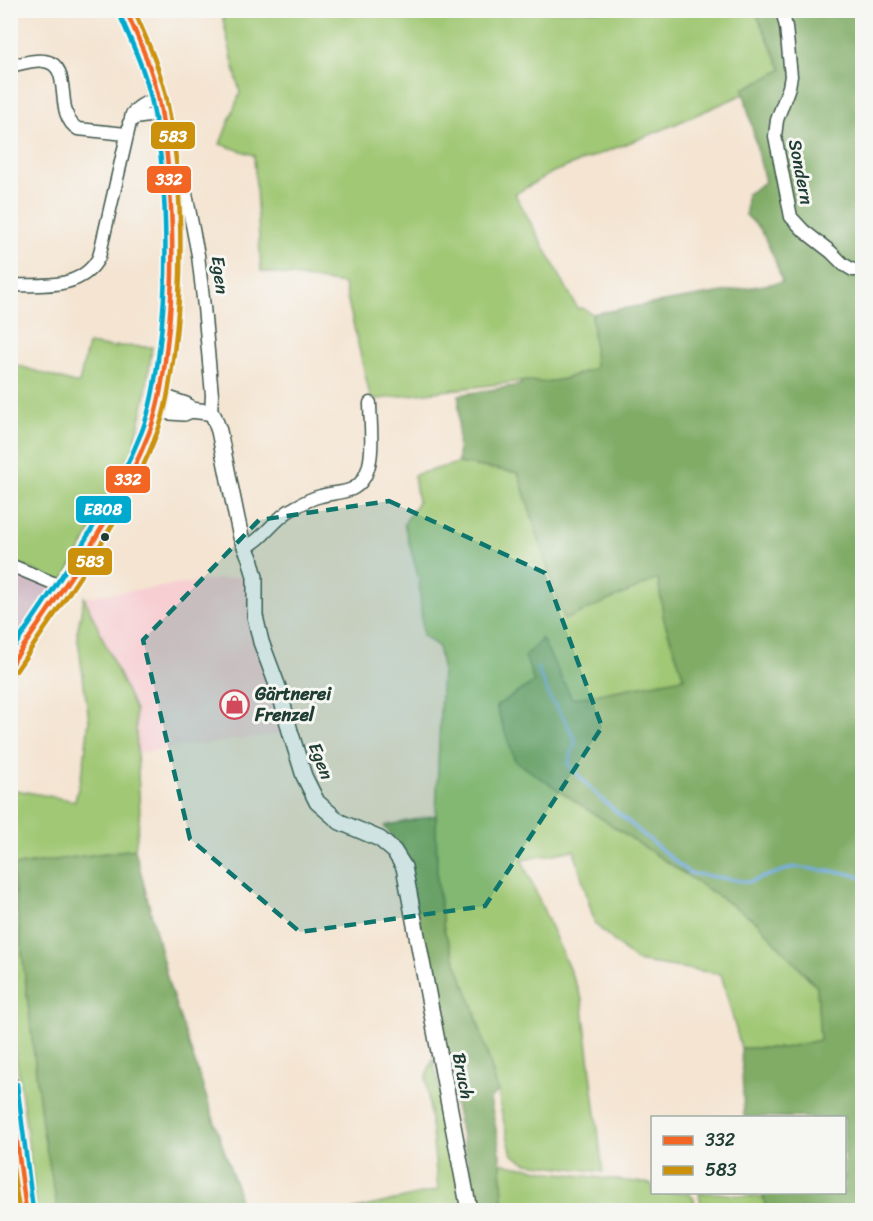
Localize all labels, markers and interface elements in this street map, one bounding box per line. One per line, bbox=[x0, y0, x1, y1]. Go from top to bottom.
line badge: 583 bbox=[150, 121, 196, 150]
text: 583 bbox=[159, 122, 187, 151]
street label: Sondern bbox=[779, 137, 823, 208]
line badge: 332 bbox=[146, 165, 192, 194]
text: 332 bbox=[155, 165, 183, 194]
street label: Egen bbox=[202, 254, 238, 296]
line badge: 332 bbox=[105, 465, 151, 494]
text: 332 bbox=[114, 465, 142, 494]
line badge: E808 bbox=[75, 495, 132, 524]
text: E808 bbox=[84, 495, 122, 524]
unlabelled marker bbox=[99, 531, 111, 543]
line badge: 583 bbox=[67, 547, 113, 576]
text: 583 bbox=[76, 547, 104, 576]
place label: Gärtnerei Frenzel bbox=[254, 678, 332, 731]
shop icon: Gärtnerei Frenzel bbox=[218, 688, 250, 720]
street label: Egen bbox=[299, 738, 343, 785]
street label: Bruch bbox=[443, 1050, 483, 1102]
legend bbox=[651, 1116, 846, 1194]
text: 332 bbox=[705, 1124, 735, 1156]
text: 583 bbox=[705, 1154, 737, 1186]

